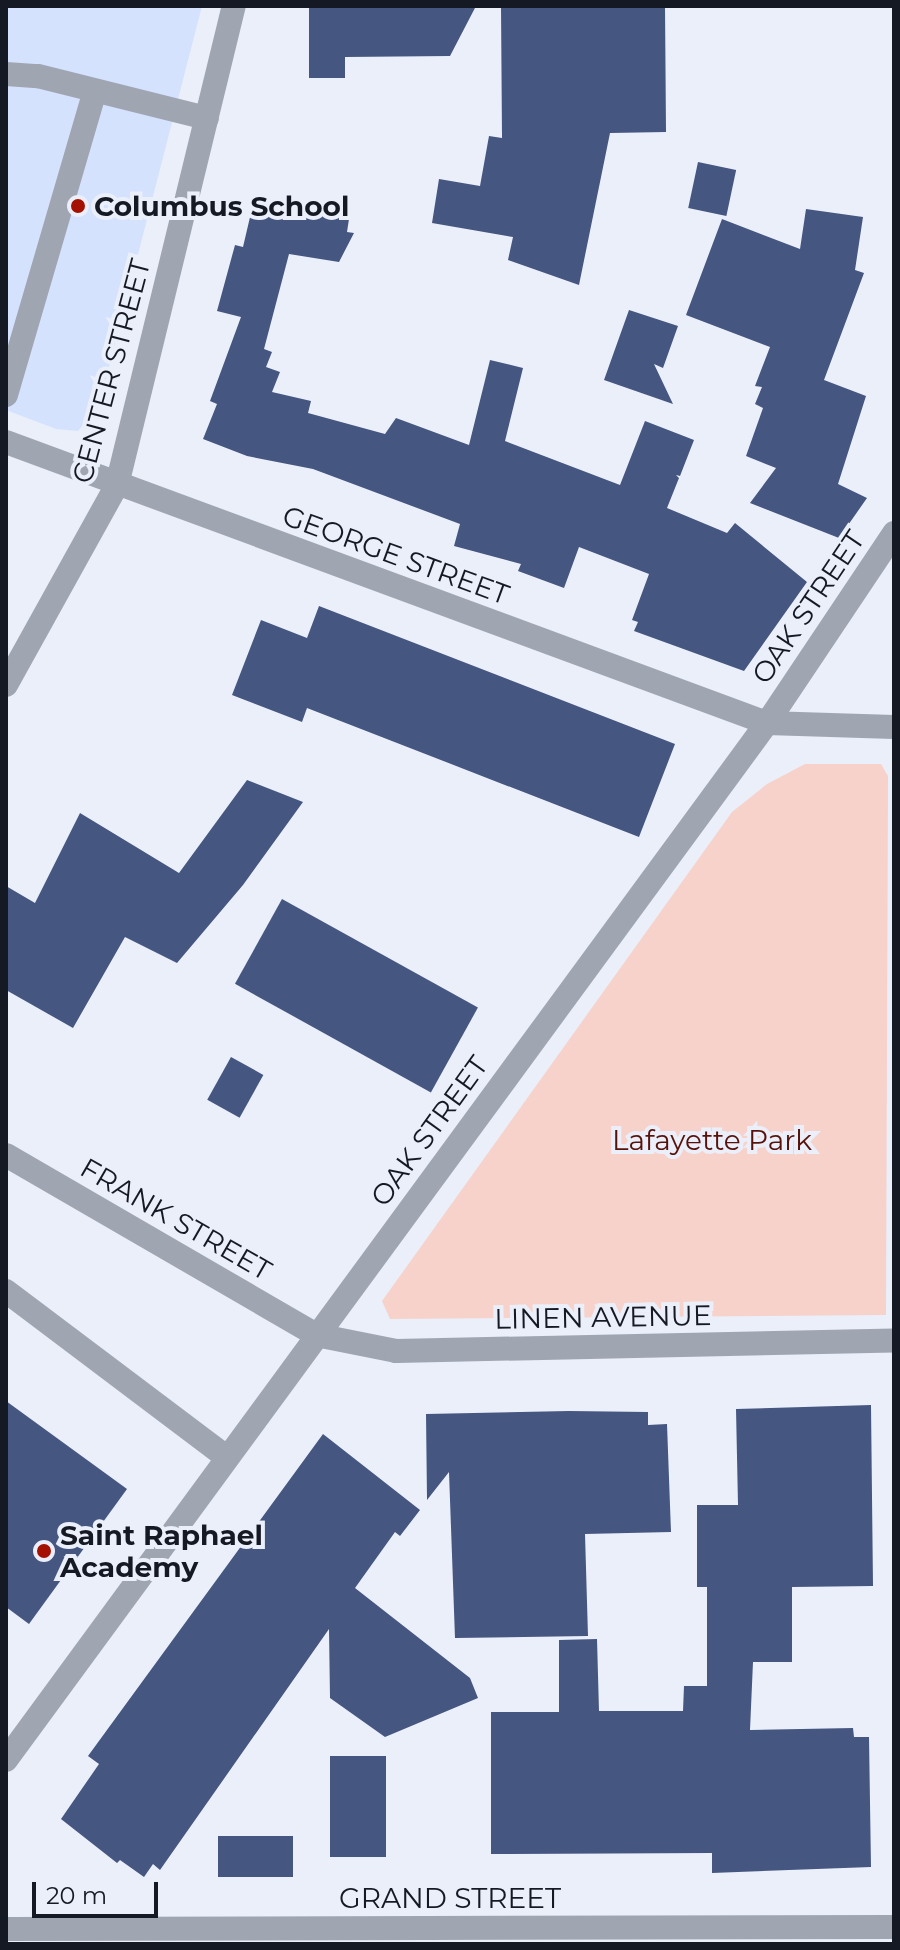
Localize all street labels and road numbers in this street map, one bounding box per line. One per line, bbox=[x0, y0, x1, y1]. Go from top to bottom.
street label: CENTER STREET bbox=[65, 255, 157, 487]
street label: GEORGE STREET bbox=[278, 498, 514, 612]
street label: OAK STREET bbox=[744, 524, 872, 690]
street label: OAK STREET bbox=[363, 1049, 495, 1213]
street label: FRANK STREET bbox=[75, 1151, 277, 1287]
street label: LINEN AVENUE bbox=[494, 1298, 712, 1336]
street label: GRAND STREET bbox=[339, 1881, 561, 1915]

